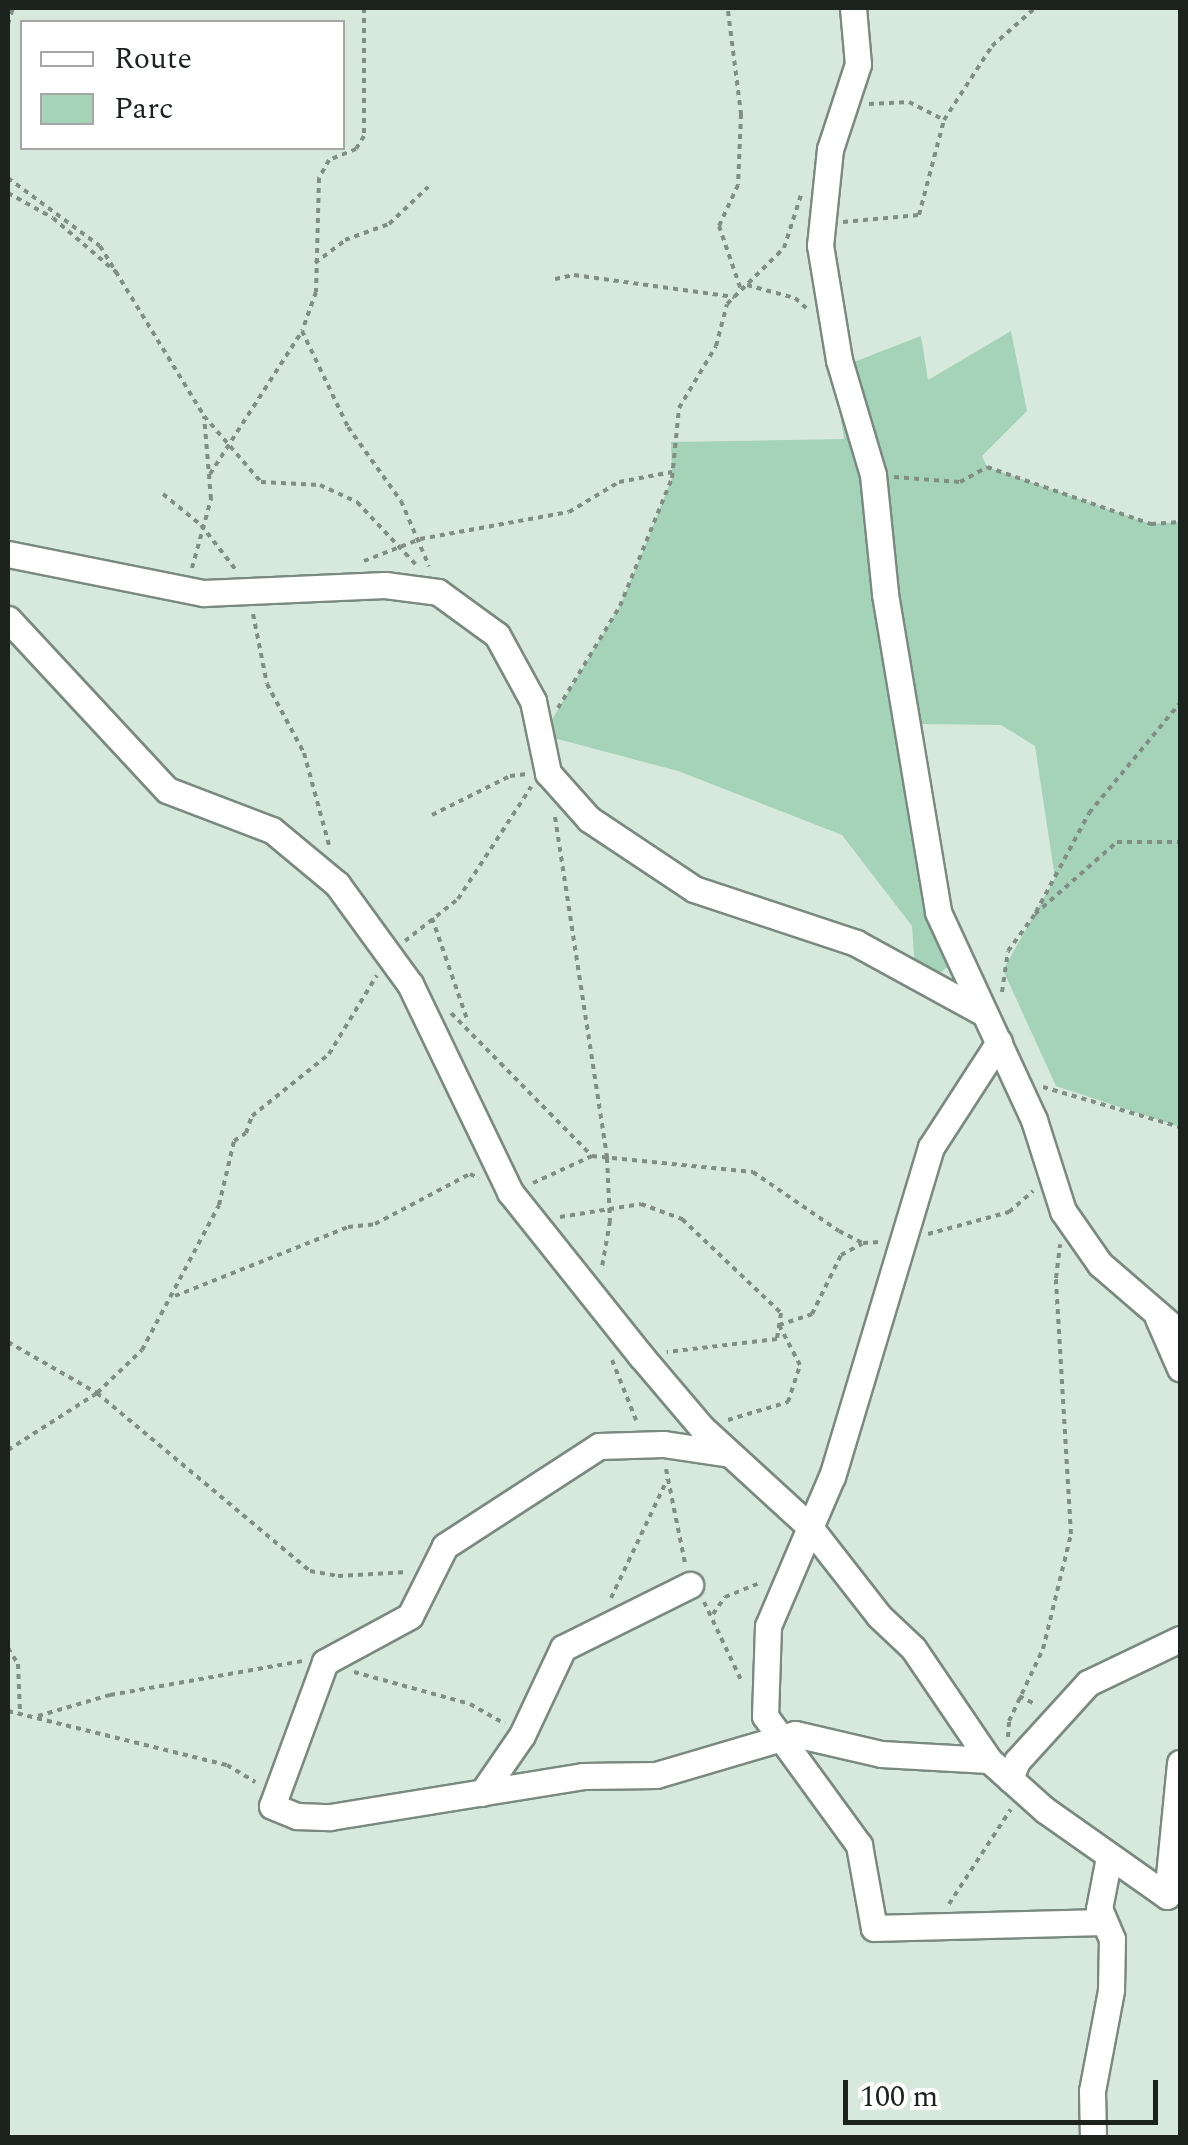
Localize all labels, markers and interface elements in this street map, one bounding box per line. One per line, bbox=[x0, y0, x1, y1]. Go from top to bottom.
legend bbox=[20, 20, 345, 150]
text: Route bbox=[114, 36, 192, 82]
text: Parc bbox=[114, 86, 174, 132]
scale bar bbox=[848, 2060, 1163, 2122]
text: 100 m bbox=[860, 2074, 938, 2120]

